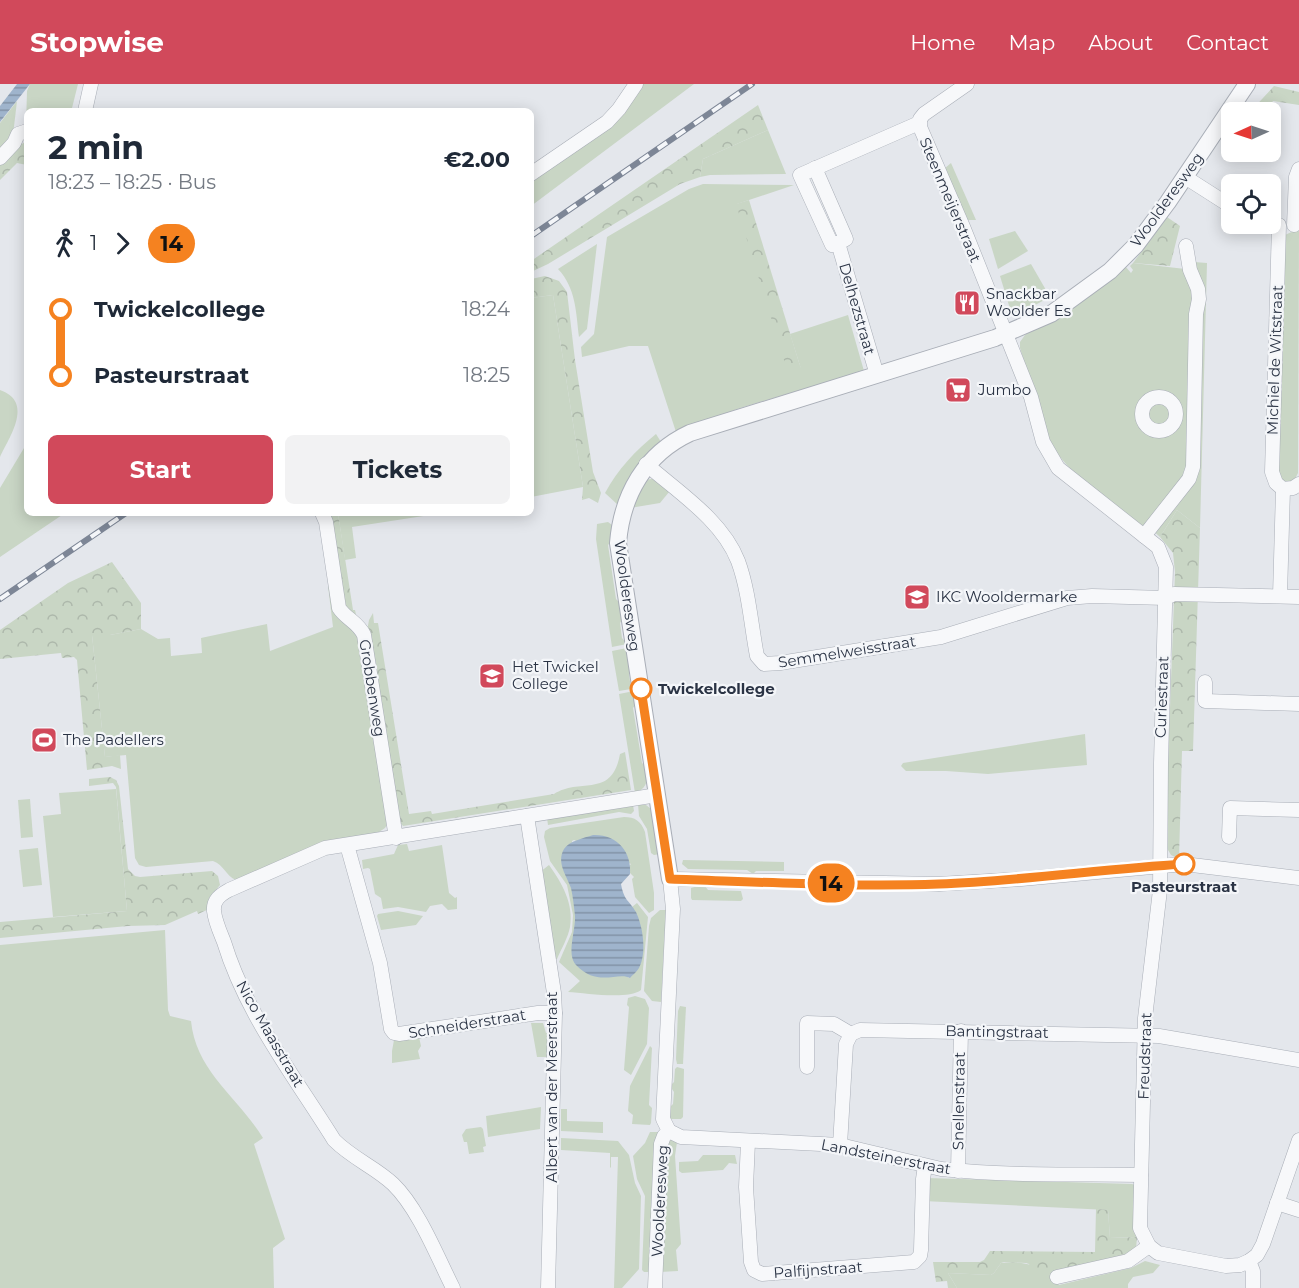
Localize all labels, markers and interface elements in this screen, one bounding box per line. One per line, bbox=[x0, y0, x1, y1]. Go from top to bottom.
text: Stopwise bbox=[30, 25, 164, 59]
text: Home bbox=[910, 30, 975, 55]
text: Map bbox=[1008, 30, 1055, 55]
text: About bbox=[1088, 30, 1153, 55]
text: Contact bbox=[1186, 30, 1269, 55]
north arrow bbox=[1221, 102, 1281, 162]
map controls bbox=[1221, 102, 1281, 234]
text: 2 min bbox=[48, 127, 144, 167]
street label: Steenmeijerstraat bbox=[916, 134, 985, 265]
text: €2.00 bbox=[444, 146, 510, 173]
street label: Woolderesweg bbox=[1126, 149, 1207, 251]
text: 18:23 – 18:25 · Bus bbox=[48, 170, 216, 194]
button: locate bbox=[1221, 174, 1281, 234]
icon: walk bbox=[48, 227, 81, 260]
icon: forward bbox=[106, 227, 139, 260]
text: 1 bbox=[90, 231, 97, 255]
text: 14 bbox=[160, 231, 183, 256]
street label: Delhezstraat bbox=[835, 261, 880, 357]
place label: Snackbar Woolder Es bbox=[986, 284, 1071, 320]
street label: Michiel de Witstraat bbox=[1262, 285, 1287, 435]
restaurant icon: Snackbar Woolder Es bbox=[952, 288, 982, 318]
text: Twickelcollege bbox=[94, 296, 265, 323]
text: 18:24 bbox=[462, 297, 510, 321]
text: Pasteurstraat bbox=[94, 362, 249, 389]
text: 18:25 bbox=[463, 363, 510, 387]
supermarket icon: Jumbo bbox=[943, 375, 973, 405]
place label: Jumbo bbox=[977, 380, 1031, 399]
button: Start bbox=[48, 435, 273, 504]
button: Tickets bbox=[285, 435, 510, 504]
street label: Woolderesweg bbox=[610, 539, 645, 653]
school or university icon: IKC Wooldermarke bbox=[902, 582, 932, 612]
place label: IKC Wooldermarke bbox=[936, 587, 1077, 606]
street label: Semmelweisstraat bbox=[777, 631, 917, 672]
street label: Grobbenweg bbox=[355, 638, 390, 738]
street label: Curiestraat bbox=[1151, 656, 1172, 738]
place label: Het Twickel College bbox=[512, 657, 599, 693]
school or university icon: Het Twickel College bbox=[477, 661, 507, 691]
marker: Twickelcollege bbox=[630, 678, 652, 700]
place label: Twickelcollege bbox=[658, 679, 775, 698]
sports icon: The Padellers bbox=[29, 725, 59, 755]
place label: The Padellers bbox=[63, 730, 164, 749]
marker: Pasteurstraat bbox=[1173, 853, 1195, 875]
line badge: 14 bbox=[804, 864, 858, 902]
text: 14 bbox=[820, 871, 842, 896]
place label: Pasteurstraat bbox=[1131, 877, 1237, 896]
street label: Nico Maasstraat bbox=[232, 977, 309, 1090]
street label: Albert van der Meerstraat bbox=[542, 991, 561, 1183]
street label: Schneiderstraat bbox=[407, 1005, 527, 1042]
street label: Freudstraat bbox=[1133, 1012, 1156, 1100]
street label: Bantingstraat bbox=[945, 1021, 1049, 1042]
street label: Snellenstraat bbox=[948, 1052, 969, 1150]
street label: Landsteinerstraat bbox=[819, 1135, 953, 1178]
street label: Woolderesweg bbox=[647, 1144, 672, 1258]
street label: Palfijnstraat bbox=[773, 1257, 863, 1282]

